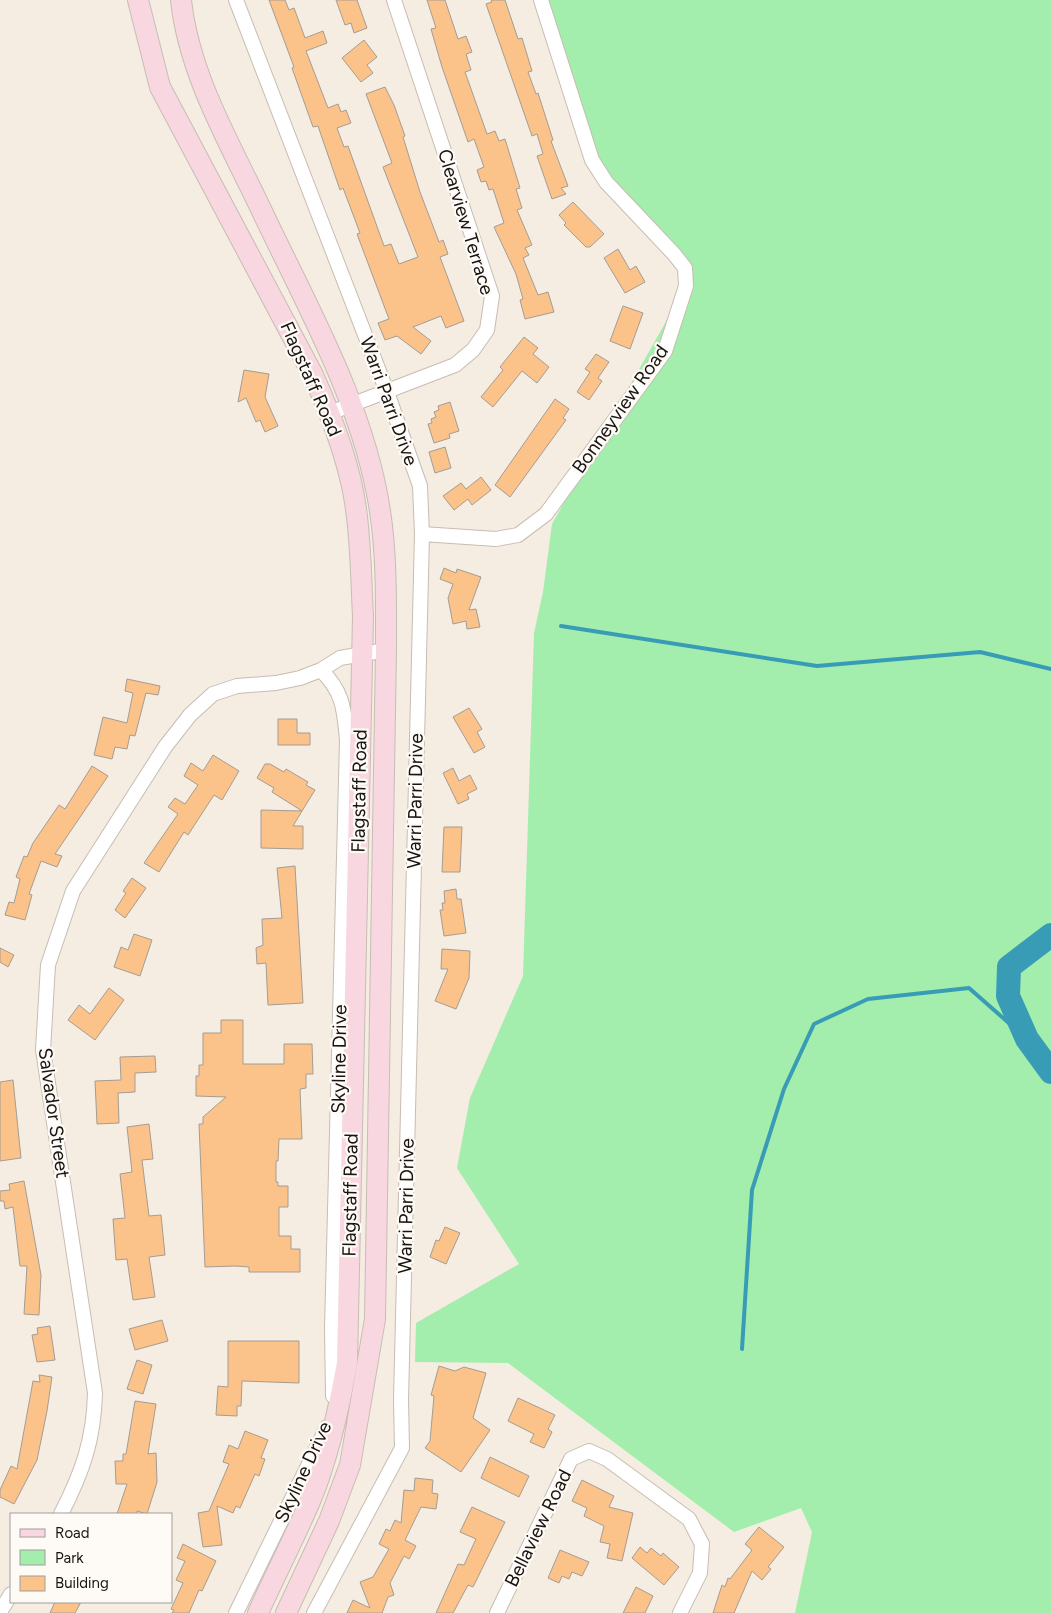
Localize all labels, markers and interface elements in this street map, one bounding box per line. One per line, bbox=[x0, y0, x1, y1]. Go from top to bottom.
street label: Clearview Terrace bbox=[433, 146, 499, 298]
street label: Flagstaff Road bbox=[275, 318, 347, 440]
street label: Warri Parri Drive bbox=[355, 333, 423, 469]
street label: Bonneyview Road bbox=[567, 340, 673, 478]
street label: Flagstaff Road bbox=[346, 729, 372, 853]
street label: Warri Parri Drive bbox=[402, 733, 428, 869]
street label: Skyline Drive bbox=[327, 1004, 351, 1114]
street label: Salvador Street bbox=[33, 1046, 75, 1180]
street label: Flagstaff Road bbox=[337, 1133, 363, 1257]
street label: Warri Parri Drive bbox=[393, 1138, 419, 1274]
street label: Skyline Drive bbox=[270, 1418, 336, 1526]
street label: Bellaview Road bbox=[500, 1466, 576, 1590]
legend bbox=[10, 1513, 172, 1603]
text: Road bbox=[55, 1524, 90, 1542]
text: Park bbox=[55, 1549, 84, 1567]
text: Building bbox=[55, 1574, 109, 1592]

